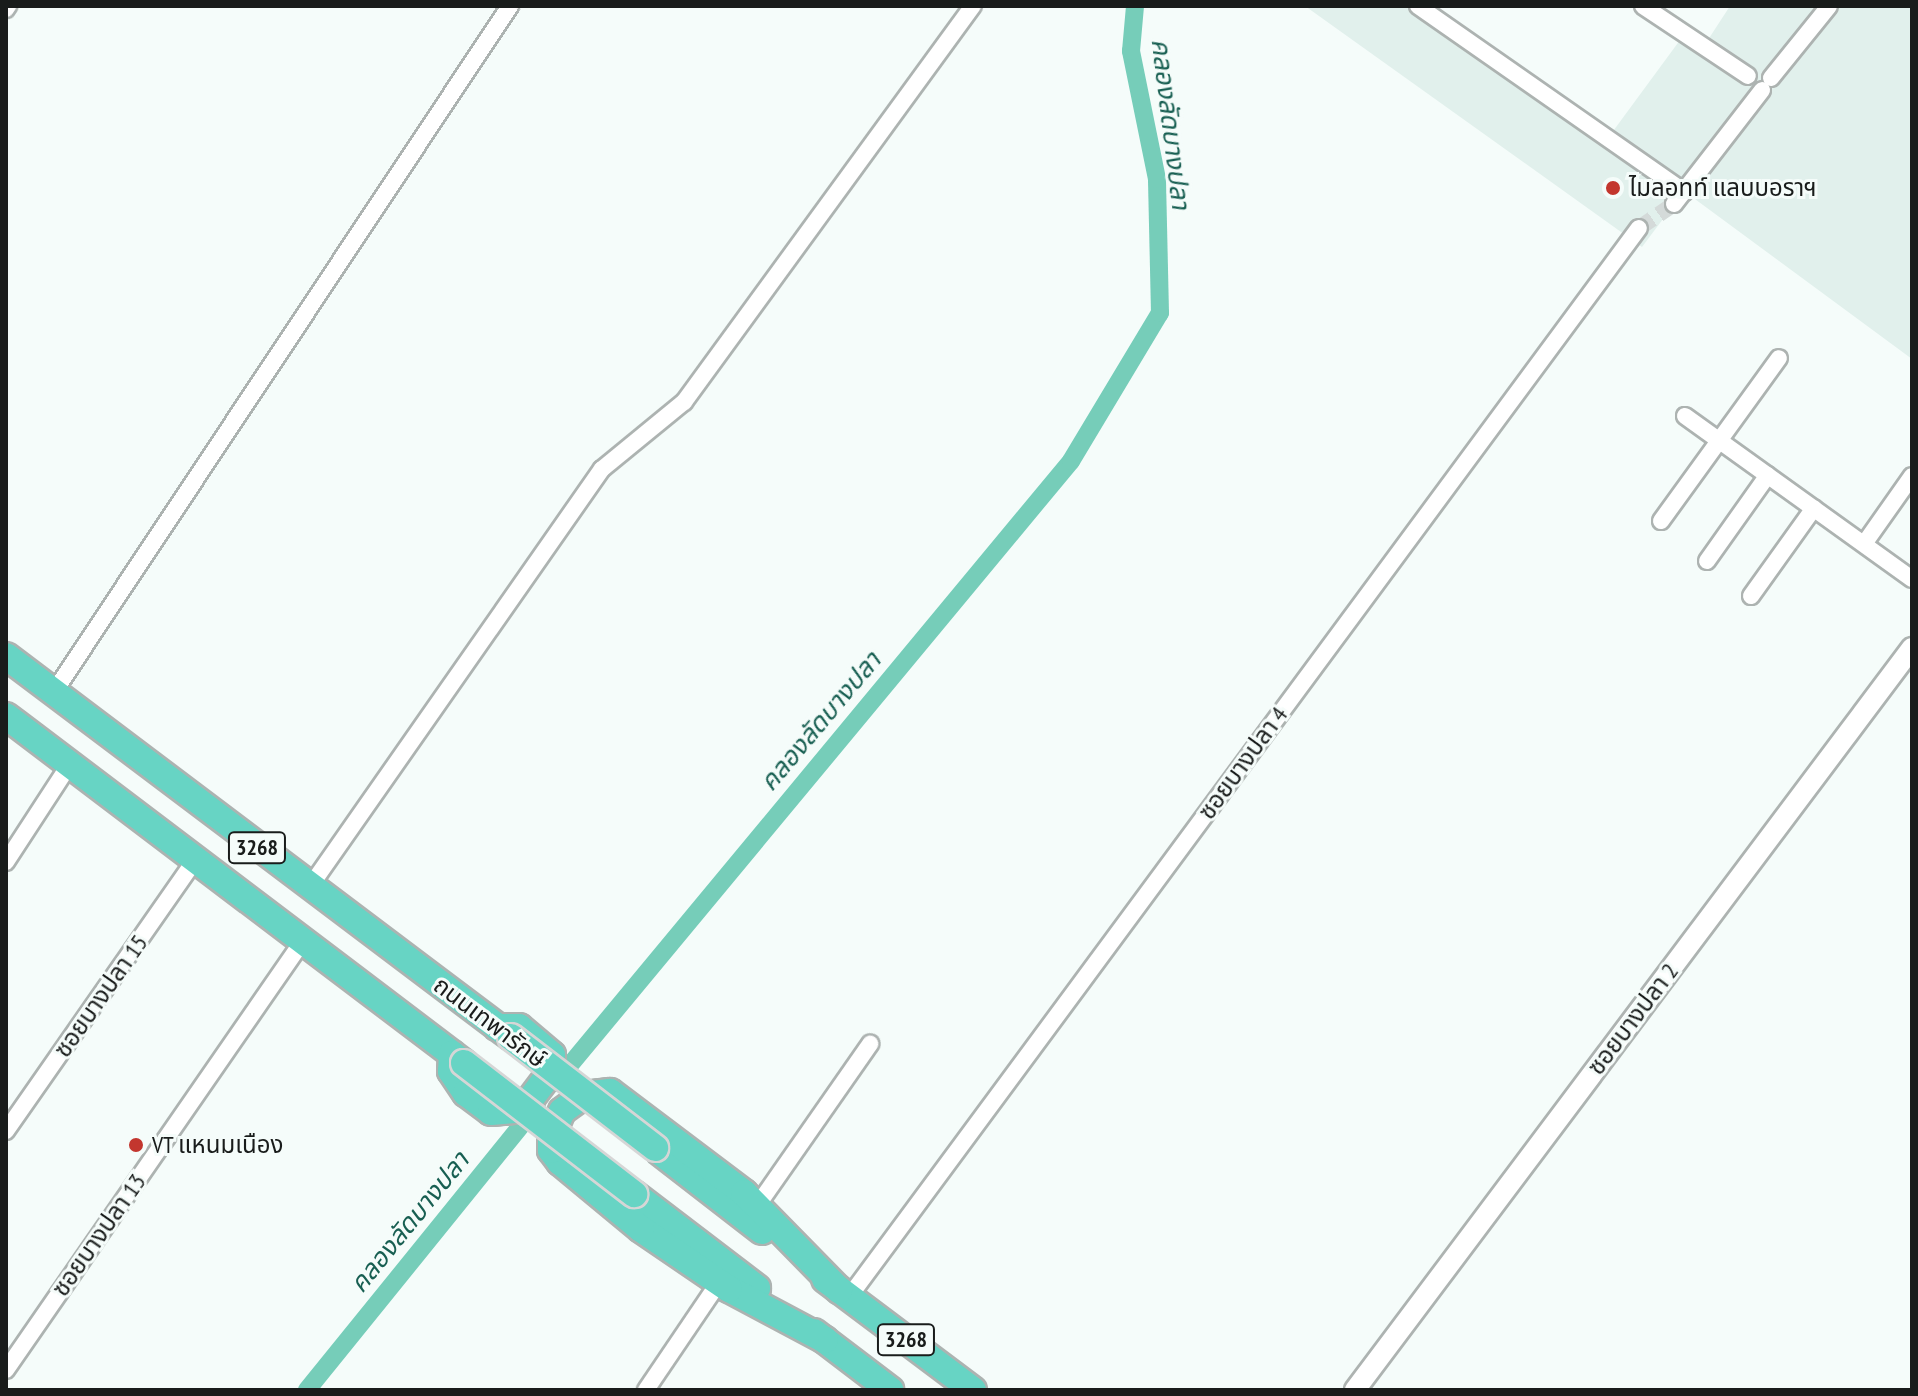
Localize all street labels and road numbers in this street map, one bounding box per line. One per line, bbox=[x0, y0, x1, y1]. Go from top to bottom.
street label: ซอยบางปลา 4 bbox=[1192, 701, 1294, 825]
road number: 3268 bbox=[227, 830, 287, 866]
street label: ซอยบางปลา 15 bbox=[48, 929, 154, 1063]
street label: ซอยบางปลา 2 bbox=[1582, 957, 1684, 1081]
street label: ถนนเทพารักษ์ bbox=[428, 970, 552, 1074]
street label: ซอยบางปลา 13 bbox=[46, 1168, 152, 1302]
road number: 3268 bbox=[876, 1322, 936, 1358]

